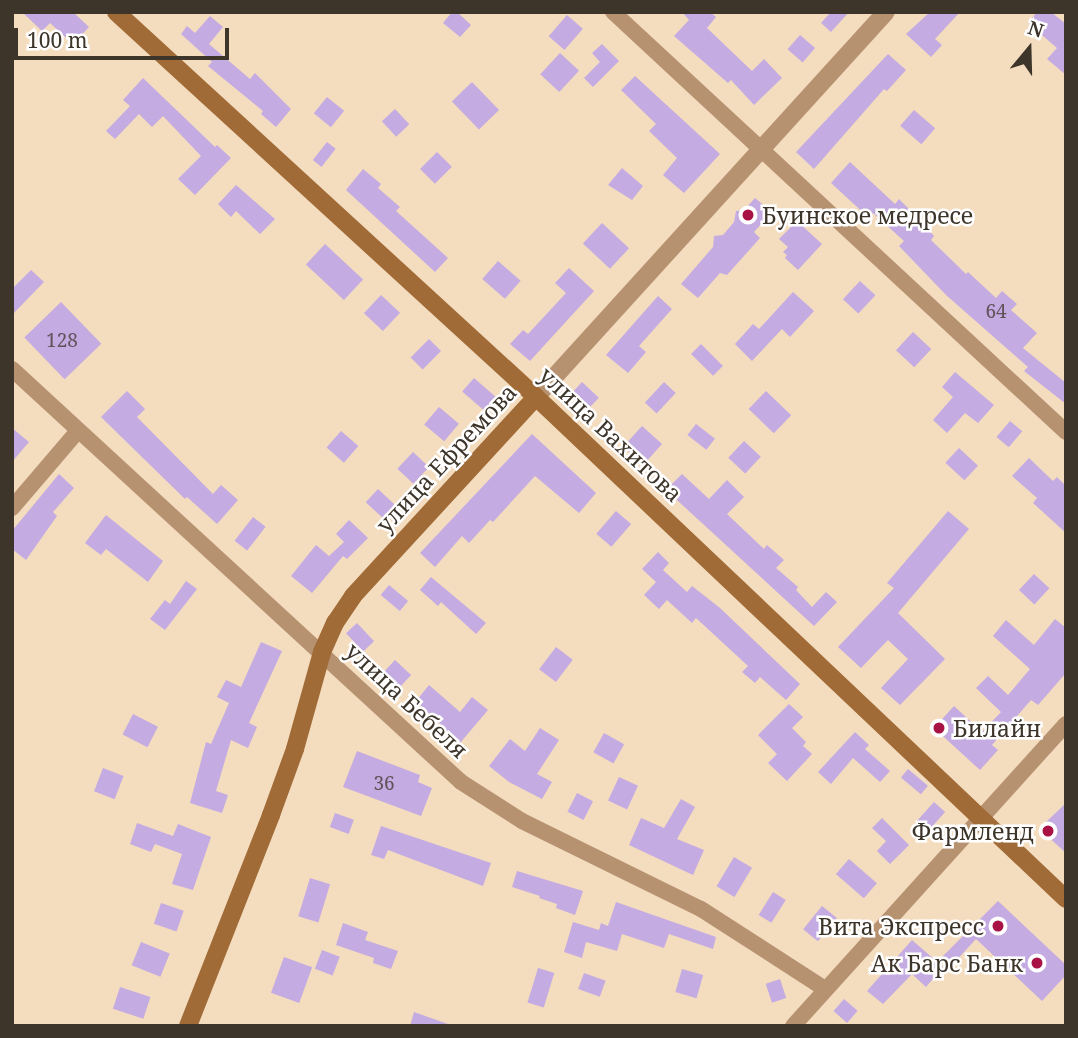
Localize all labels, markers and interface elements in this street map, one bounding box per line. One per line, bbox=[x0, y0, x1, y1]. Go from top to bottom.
scale bar bbox=[18, 14, 233, 58]
north arrow bbox=[994, 14, 1064, 84]
text: N bbox=[1025, 14, 1047, 44]
text: 100 m bbox=[27, 26, 88, 54]
place label: Буинское медресе bbox=[762, 201, 973, 229]
marker: Буинское медресе bbox=[740, 207, 756, 223]
house number: 64 bbox=[985, 301, 1007, 323]
house number: 128 bbox=[46, 330, 78, 352]
street label: улица Вахитова bbox=[534, 361, 688, 507]
street label: улица Ефремова bbox=[370, 378, 522, 538]
street label: улица Бебеля bbox=[340, 636, 474, 764]
place label: Билайн bbox=[953, 714, 1041, 742]
marker: Билайн bbox=[931, 720, 947, 736]
house number: 36 bbox=[373, 773, 395, 795]
place label: Фармленд bbox=[912, 817, 1034, 845]
marker: Фармленд bbox=[1040, 823, 1056, 839]
place label: Вита Экспресс bbox=[818, 912, 984, 940]
marker: Вита Экспресс bbox=[990, 918, 1006, 934]
place label: Ак Барс Банк bbox=[871, 949, 1023, 977]
marker: Ак Барс Банк bbox=[1029, 955, 1045, 971]

